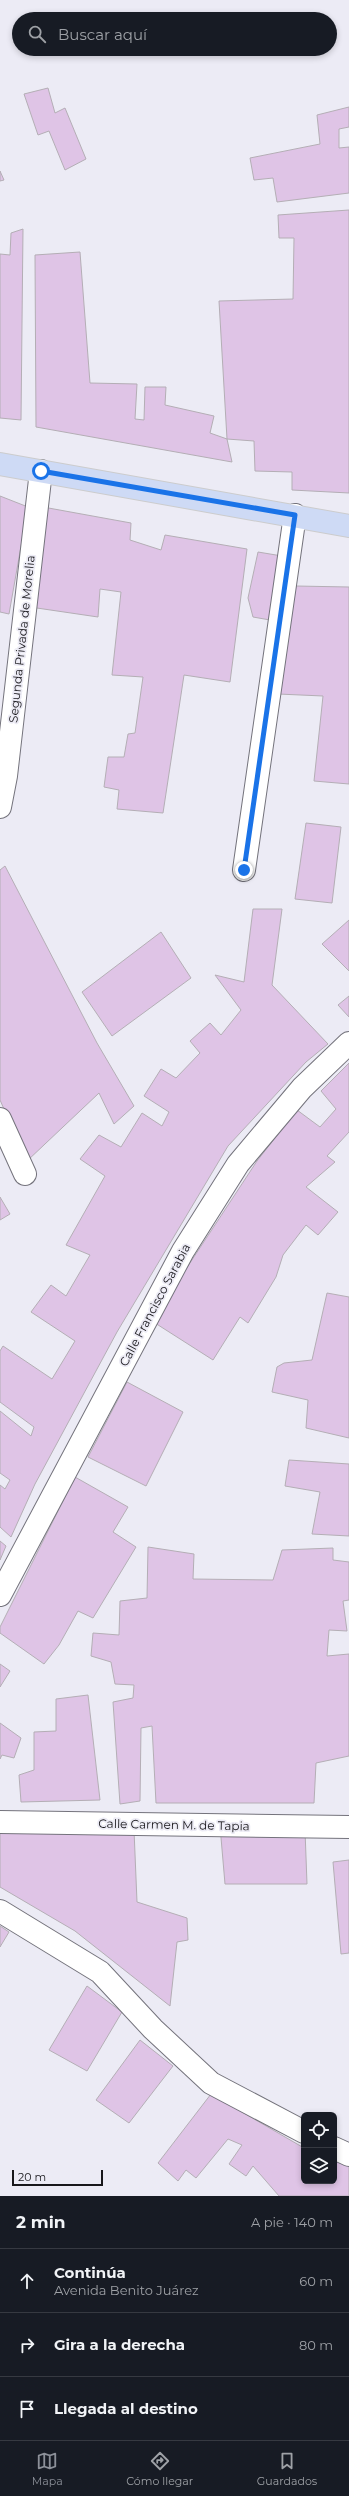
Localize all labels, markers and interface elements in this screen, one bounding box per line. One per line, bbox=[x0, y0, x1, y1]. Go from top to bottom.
search box bbox=[12, 12, 337, 56]
icon: search bbox=[26, 23, 48, 45]
text: Buscar aquí bbox=[58, 25, 147, 44]
route start bbox=[32, 462, 50, 480]
street label: Segunda Privada de Morelia bbox=[5, 554, 38, 723]
route end bbox=[235, 861, 253, 879]
street label: Calle Francisco Sarabia bbox=[116, 1241, 193, 1369]
street label: Calle Carmen M. de Tapia bbox=[98, 1816, 250, 1833]
map controls bbox=[301, 2112, 337, 2184]
button: locate bbox=[301, 2112, 337, 2148]
button: layers bbox=[301, 2148, 337, 2184]
scale bar bbox=[12, 2168, 103, 2187]
text: 20 m bbox=[18, 2170, 46, 2184]
text: 2 min bbox=[16, 2212, 66, 2232]
text: A pie · 140 m bbox=[251, 2214, 333, 2230]
text: Continúa bbox=[54, 2263, 126, 2282]
icon: ahead bbox=[16, 2270, 38, 2292]
text: 60 m bbox=[299, 2273, 333, 2289]
text: Avenida Benito Juárez bbox=[54, 2282, 199, 2298]
icon: right bbox=[16, 2334, 38, 2356]
text: Gira a la derecha bbox=[54, 2335, 185, 2354]
text: 80 m bbox=[299, 2337, 333, 2353]
icon: arrive bbox=[16, 2398, 38, 2420]
text: Llegada al destino bbox=[54, 2399, 198, 2418]
tab: Mapa bbox=[32, 2450, 63, 2488]
tab: Cómo llegar bbox=[126, 2450, 193, 2488]
tab: Guardados bbox=[257, 2450, 317, 2488]

